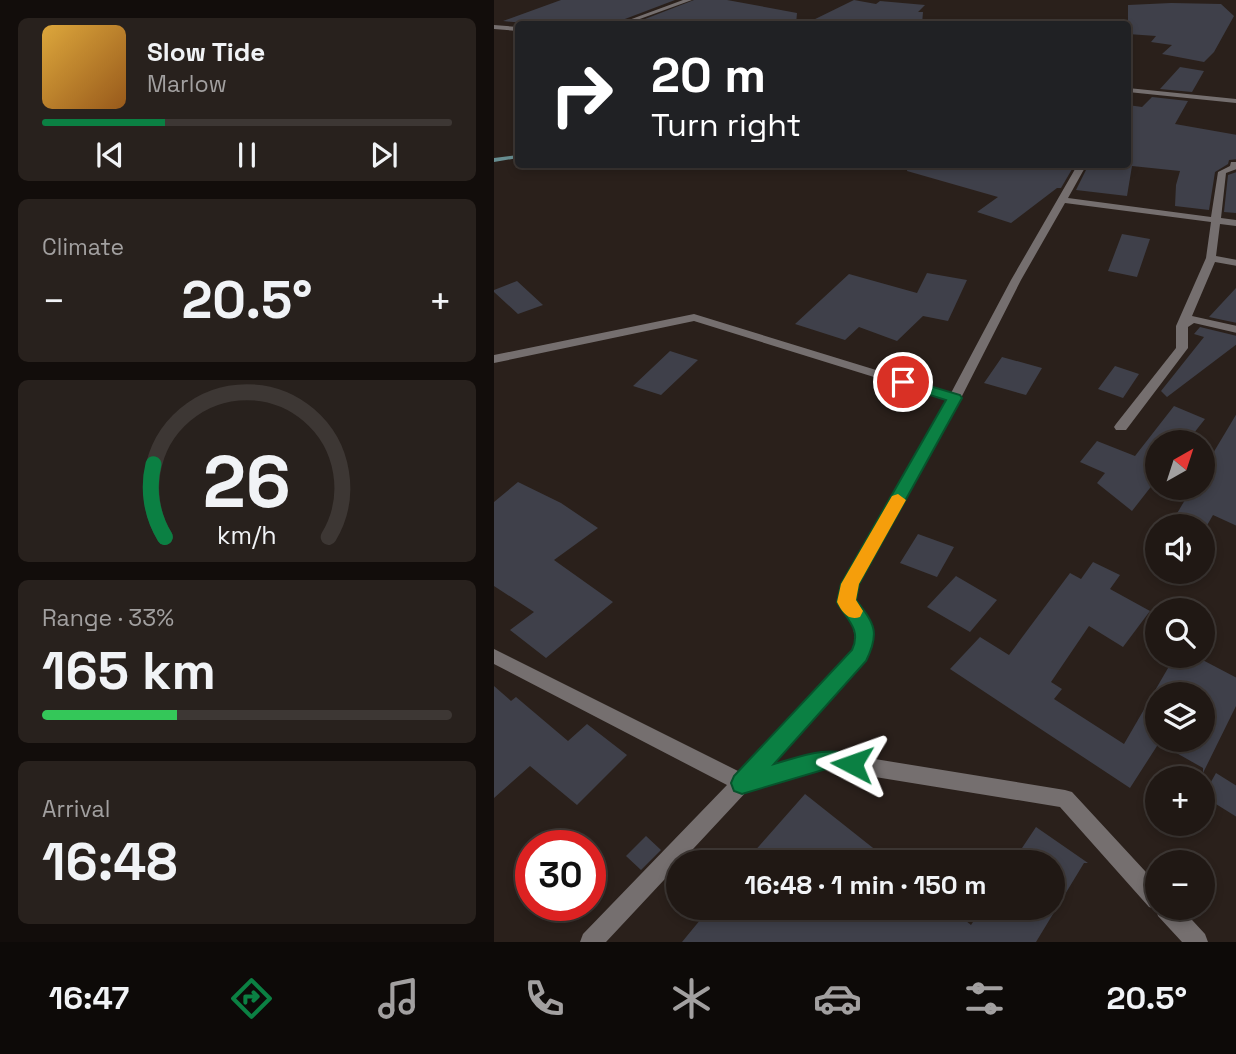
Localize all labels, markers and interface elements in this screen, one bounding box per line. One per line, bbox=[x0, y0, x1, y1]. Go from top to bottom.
text: Slow Tide bbox=[147, 35, 265, 69]
text: 20 m bbox=[651, 44, 766, 106]
icon: right bbox=[536, 49, 627, 140]
text: Marlow bbox=[147, 69, 227, 99]
text: Turn right bbox=[651, 105, 801, 145]
icon: previous bbox=[91, 136, 129, 174]
icon: pause bbox=[228, 136, 266, 174]
icon: next bbox=[365, 136, 403, 174]
text: Climate bbox=[42, 232, 124, 262]
text: 20.5° bbox=[181, 267, 313, 333]
text: − bbox=[42, 277, 66, 325]
text: + bbox=[428, 277, 452, 325]
pin bbox=[873, 352, 933, 412]
icon: arrive bbox=[884, 363, 922, 401]
north arrow bbox=[1145, 430, 1215, 500]
map controls bbox=[1145, 430, 1215, 920]
text: 26 bbox=[203, 435, 291, 528]
button: sound bbox=[1145, 514, 1215, 584]
text: km/h bbox=[217, 519, 277, 551]
button: search bbox=[1145, 598, 1215, 668]
text: Range · 33% bbox=[42, 603, 174, 633]
text: 165 km bbox=[42, 638, 216, 704]
button: layers bbox=[1145, 682, 1215, 752]
position arrow bbox=[815, 727, 889, 801]
button: + bbox=[1145, 766, 1215, 836]
text: Arrival bbox=[42, 794, 110, 824]
text: 16:48 bbox=[42, 829, 177, 895]
speed limit sign: 30 bbox=[515, 830, 606, 921]
button: − bbox=[1145, 850, 1215, 920]
text: 16:48 · 1 min · 150 m bbox=[745, 868, 986, 902]
icon: directions bbox=[227, 974, 276, 1023]
icon: music bbox=[374, 974, 423, 1023]
icon: phone bbox=[520, 974, 569, 1023]
icon: climate bbox=[667, 974, 716, 1023]
icon: car bbox=[813, 974, 862, 1023]
icon: filters bbox=[960, 974, 1009, 1023]
text: 16:47 bbox=[49, 978, 129, 1018]
text: 20.5° bbox=[1106, 978, 1187, 1018]

